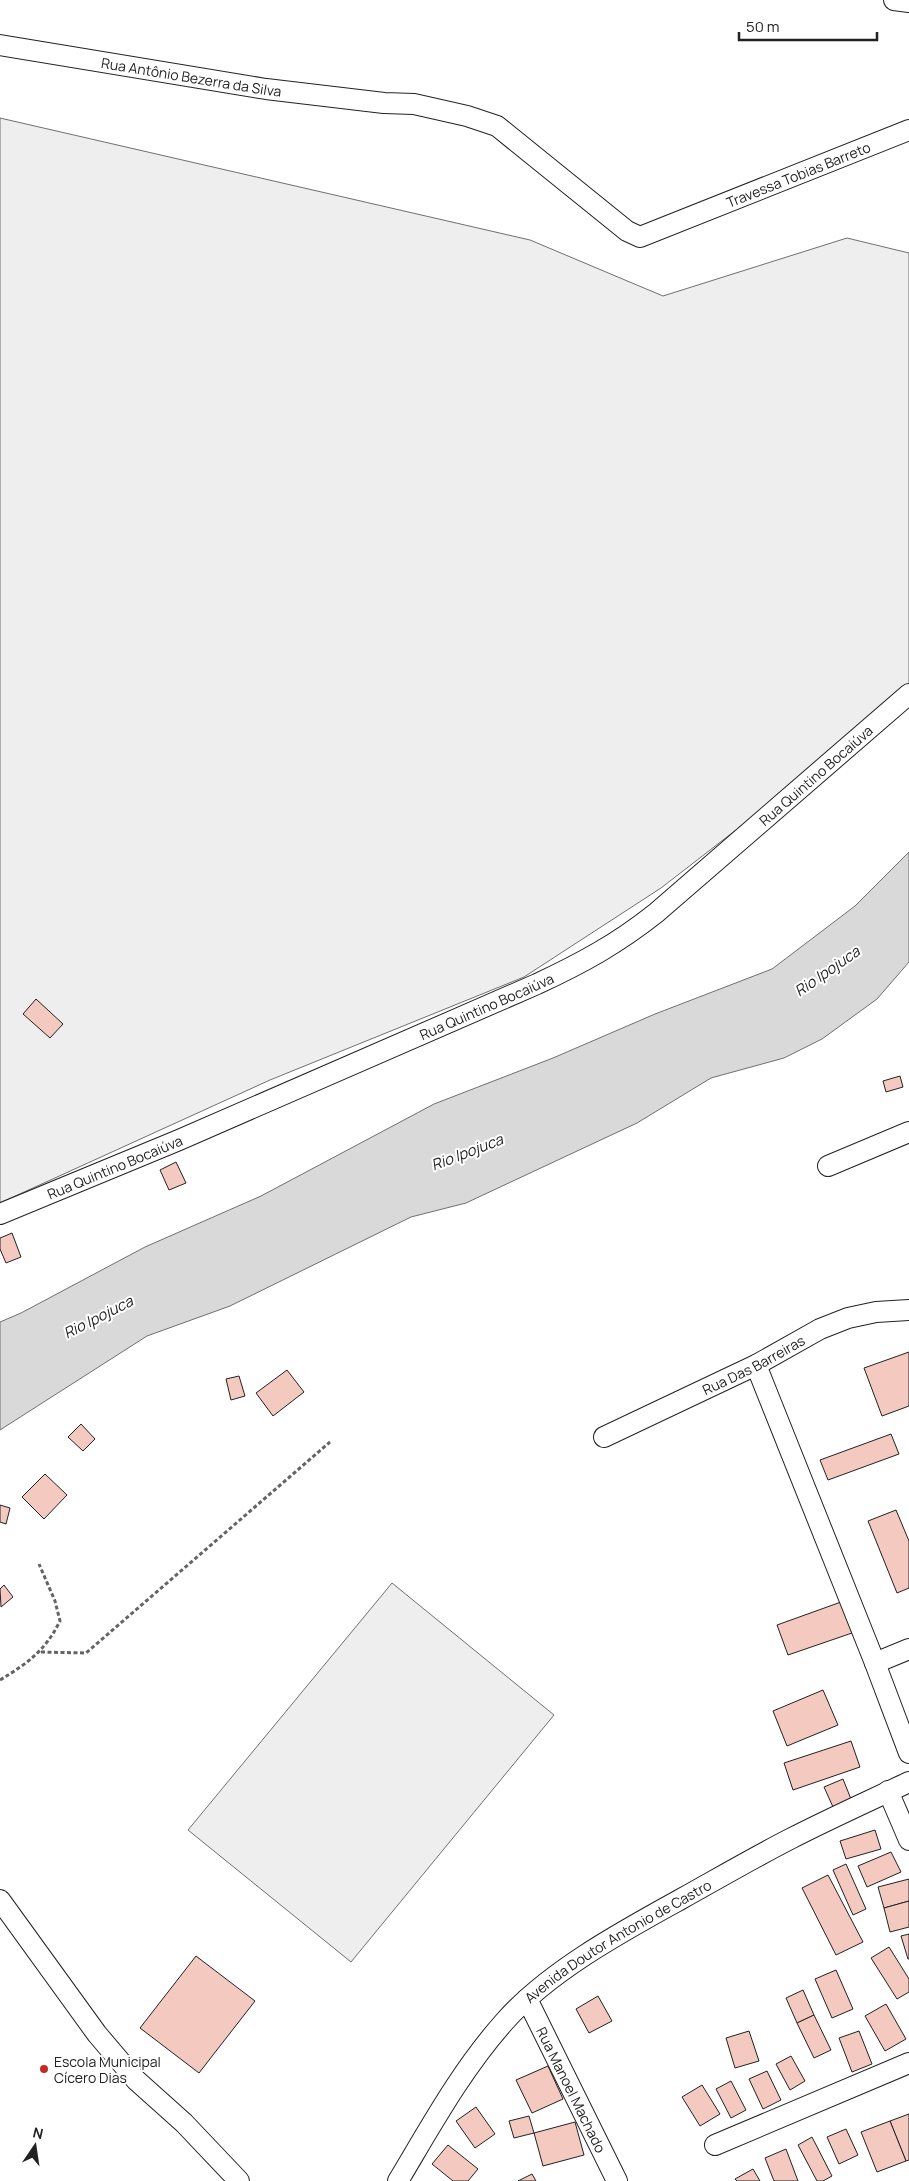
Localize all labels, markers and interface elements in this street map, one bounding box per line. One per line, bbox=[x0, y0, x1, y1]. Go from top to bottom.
scale bar bbox=[739, 10, 876, 42]
text: 50 m bbox=[746, 16, 780, 37]
street label: Rua Antônio Bezerra da Silva bbox=[100, 52, 282, 100]
street label: Travessa Tobias Barreto bbox=[723, 137, 873, 211]
street label: Rua Quintino Bocaiúva bbox=[755, 721, 876, 829]
water label: Rio Ipojuca bbox=[790, 940, 864, 1001]
street label: Rua Quintino Bocaiúva bbox=[416, 968, 557, 1044]
water label: Rio Ipojuca bbox=[428, 1128, 507, 1175]
street label: Rua Quintino Bocaiúva bbox=[44, 1130, 185, 1203]
water label: Rio Ipojuca bbox=[60, 1290, 137, 1343]
street label: Rua Das Barreiras bbox=[699, 1330, 808, 1399]
street label: Avenida Doutor Antonio de Castro bbox=[520, 1875, 714, 2007]
street label: Rua Manoel Machado bbox=[533, 2023, 611, 2156]
place label: Escola Municipal Cícero Dias bbox=[54, 2052, 161, 2087]
marker: Escola Municipal Cícero Dias bbox=[38, 2063, 50, 2075]
north arrow bbox=[10, 2121, 60, 2171]
text: N bbox=[31, 2122, 45, 2143]

